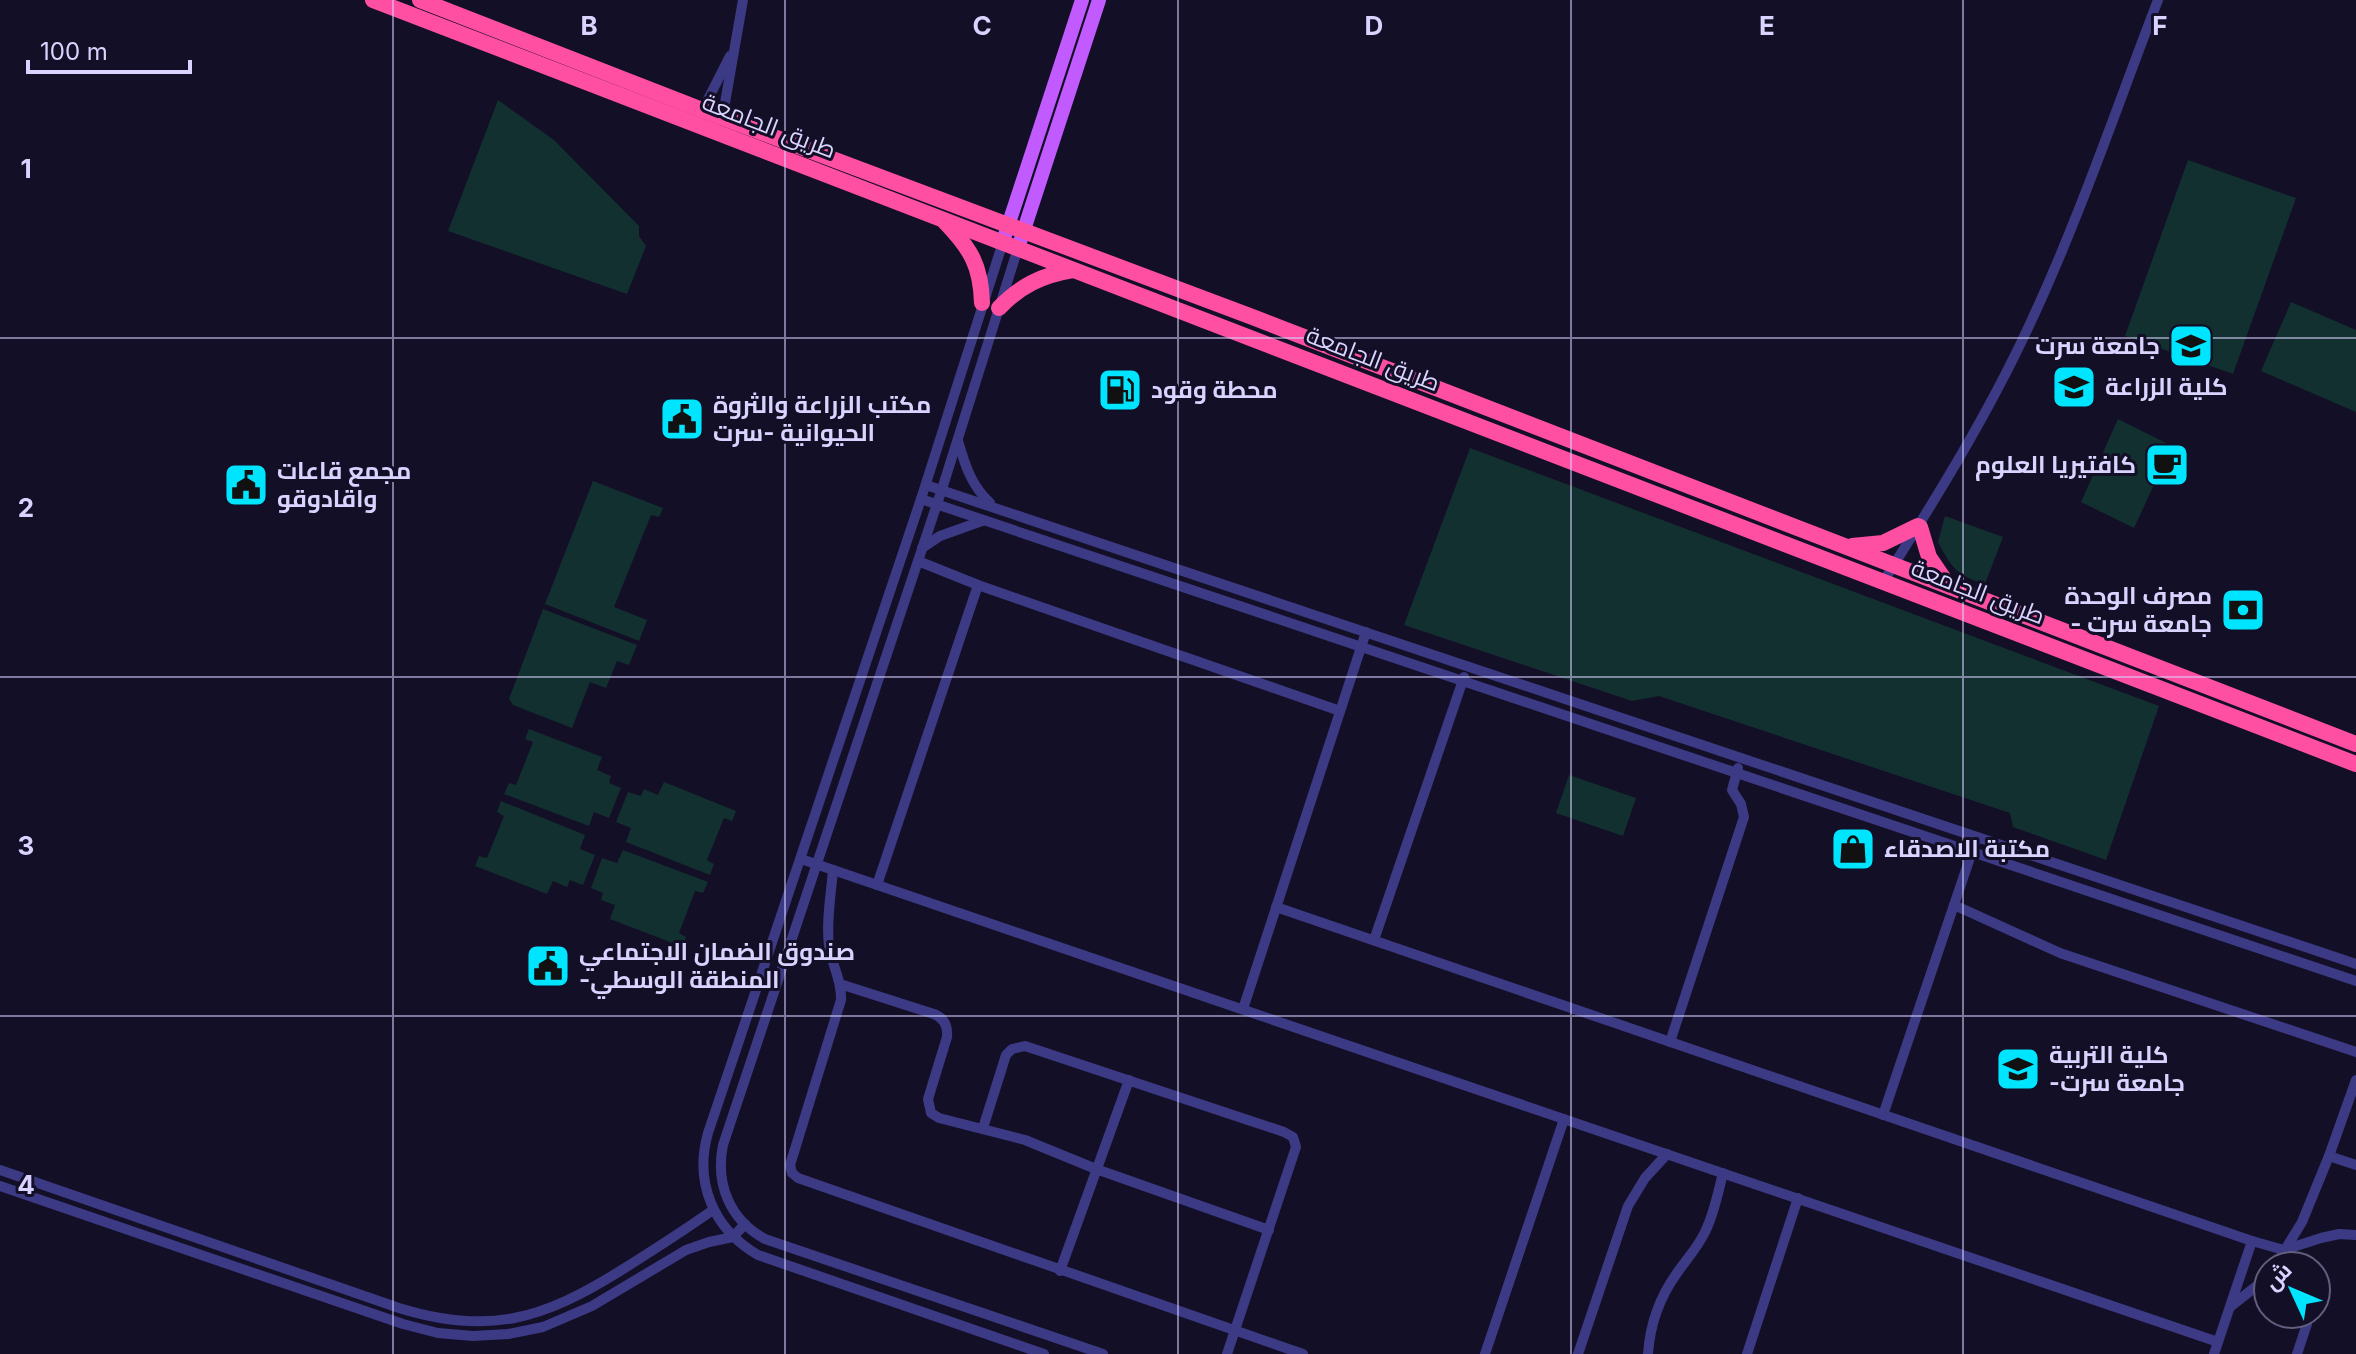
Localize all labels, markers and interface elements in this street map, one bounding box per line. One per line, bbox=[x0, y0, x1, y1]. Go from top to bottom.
text: B bbox=[580, 10, 598, 41]
text: C bbox=[972, 10, 992, 41]
text: D bbox=[1365, 10, 1383, 41]
text: E bbox=[1759, 10, 1775, 41]
text: F bbox=[2152, 10, 2168, 41]
scale bar bbox=[28, 24, 190, 74]
text: 100 m bbox=[40, 37, 108, 66]
street label: طريق الجامعة bbox=[698, 87, 840, 165]
text: 1 bbox=[20, 153, 32, 184]
street label: طريق الجامعة bbox=[1302, 320, 1444, 398]
school or university icon: جامعة سرت bbox=[2167, 322, 2215, 370]
place label: جامعة سرت bbox=[2035, 331, 2160, 360]
school or university icon: كلية الزراعة bbox=[2050, 363, 2098, 411]
fuel station icon: محطة وقود bbox=[1096, 366, 1144, 414]
place label: كلية الزراعة bbox=[2105, 372, 2228, 401]
place label: محطة وقود bbox=[1151, 375, 1278, 404]
place label: مكتب الزراعة والثروة الحيوانية -سرت bbox=[713, 390, 931, 447]
public building icon: مكتب الزراعة والثروة الحيوانية -سرت bbox=[658, 395, 706, 443]
cafe icon: كافتيريا العلوم bbox=[2143, 441, 2191, 489]
place label: كافتيريا العلوم bbox=[1975, 450, 2136, 481]
place label: مجمع قاعات واقادوقو bbox=[277, 456, 411, 513]
public building icon: مجمع قاعات واقادوقو bbox=[222, 461, 270, 509]
text: 2 bbox=[18, 492, 34, 523]
street label: طريق الجامعة bbox=[1907, 553, 2049, 631]
place label: مصرف الوحدة - جامعة سرت bbox=[2064, 581, 2212, 638]
bank icon: مصرف الوحدة - جامعة سرت bbox=[2219, 586, 2267, 634]
shop icon: مكتبة الاصدقاء bbox=[1829, 825, 1877, 873]
text: 3 bbox=[18, 830, 34, 861]
place label: مكتبة الاصدقاء bbox=[1884, 834, 2050, 863]
place label: صندوق الضمان الاجتماعي -المنطقة الوسطي bbox=[579, 937, 855, 999]
public building icon: صندوق الضمان الاجتماعي -المنطقة الوسطي bbox=[524, 942, 572, 990]
place label: كلية التربية -جامعة سرت bbox=[2049, 1040, 2185, 1097]
school or university icon: كلية التربية -جامعة سرت bbox=[1994, 1045, 2042, 1093]
text: 4 bbox=[17, 1169, 35, 1200]
north arrow bbox=[2252, 1250, 2332, 1330]
text: ش bbox=[2258, 1257, 2297, 1296]

